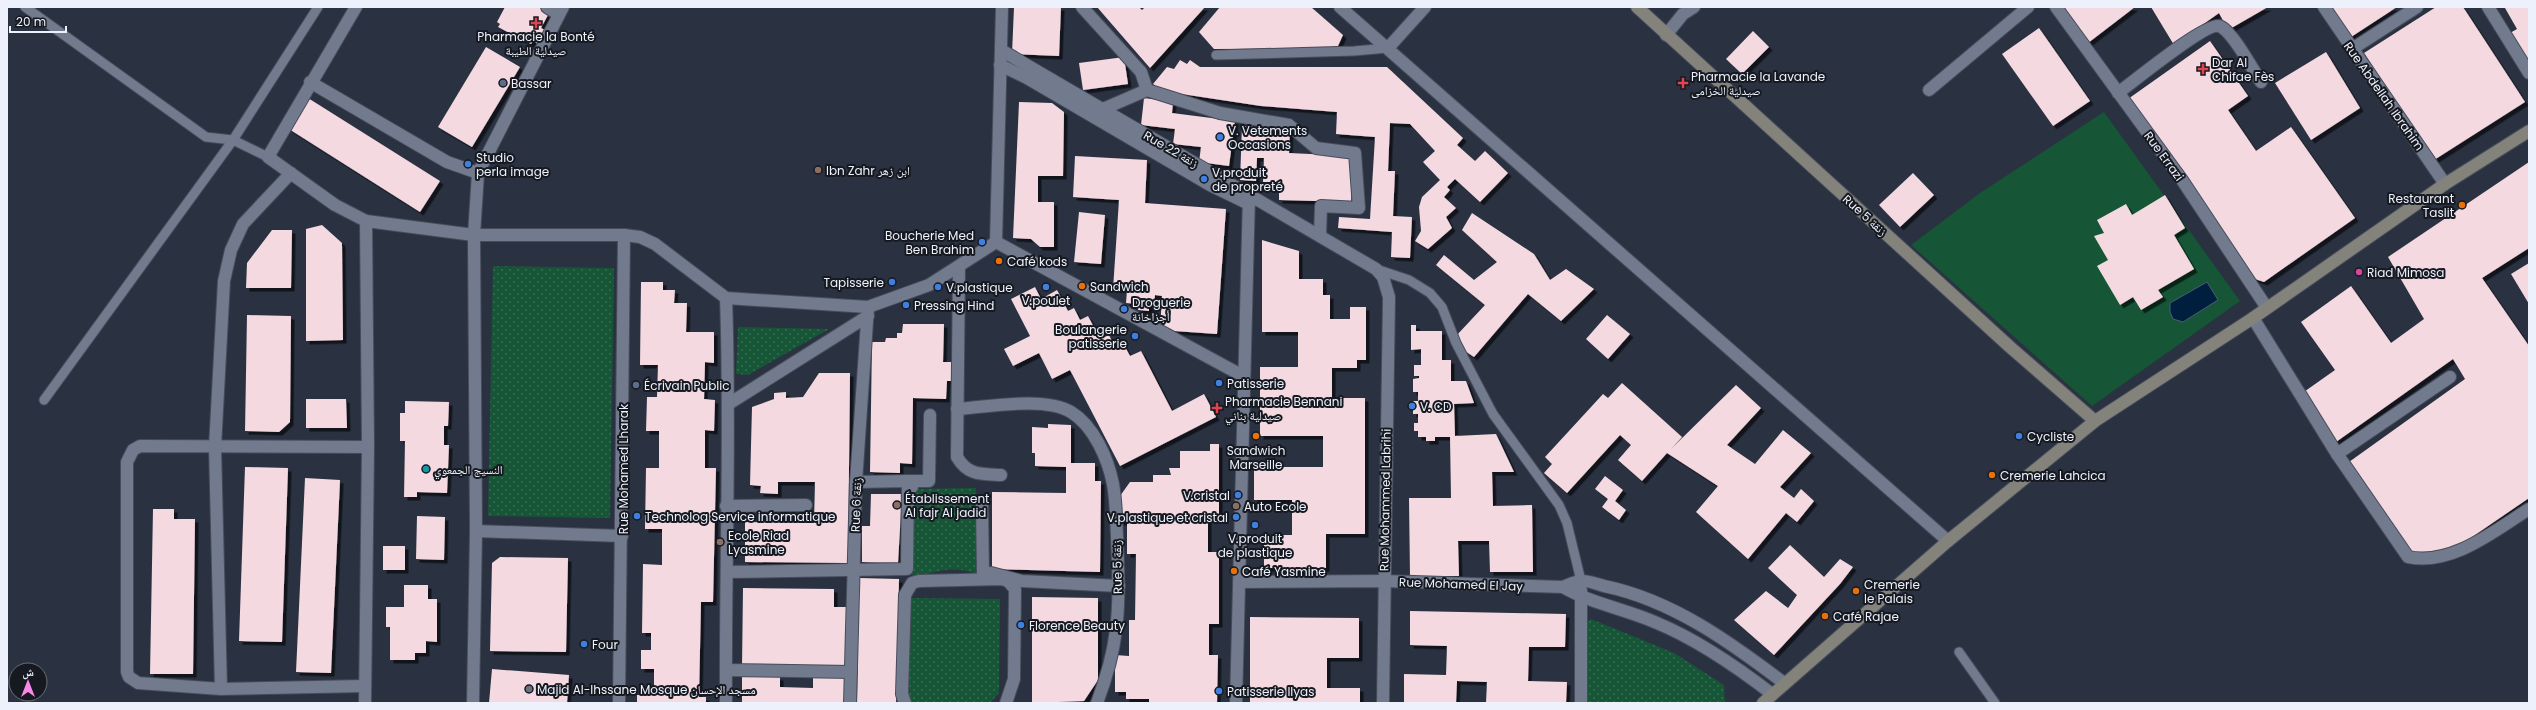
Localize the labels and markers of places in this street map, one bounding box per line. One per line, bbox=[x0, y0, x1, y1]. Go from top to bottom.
marker: Pharmacie la Bonté صيدلية الطيبة bbox=[531, 18, 541, 28]
place label: Pharmacie la Bonté صيدلية الطيبة bbox=[477, 28, 595, 59]
place label: Dar Al Chifae Fès bbox=[2212, 54, 2274, 85]
marker: Dar Al Chifae Fès bbox=[2197, 63, 2209, 75]
place label: Pharmacie la Lavande صيدلية الخزامى bbox=[1691, 68, 1825, 99]
place label: Bassar bbox=[511, 75, 552, 92]
marker: Bassar bbox=[498, 78, 508, 88]
marker: Pharmacie la Lavande صيدلية الخزامى bbox=[1678, 78, 1688, 88]
place label: V. Vetements Occasions bbox=[1228, 122, 1307, 153]
marker: V. Vetements Occasions bbox=[1215, 132, 1225, 142]
place label: Studio perla image bbox=[476, 149, 549, 180]
marker: Studio perla image bbox=[463, 159, 473, 169]
place label: Ibn Zahr ابن زهر bbox=[826, 162, 910, 179]
place label: V.produit de propreté bbox=[1212, 164, 1283, 195]
marker: Ibn Zahr ابن زهر bbox=[813, 165, 823, 175]
marker: V.produit de propreté bbox=[1199, 174, 1209, 184]
place label: Restaurant Taslit bbox=[2388, 190, 2454, 221]
marker: Restaurant Taslit bbox=[2457, 200, 2467, 210]
place label: Boucherie Med Ben Brahim bbox=[885, 227, 974, 258]
marker: Boucherie Med Ben Brahim bbox=[977, 237, 987, 247]
place label: Café kods bbox=[1007, 253, 1067, 270]
marker: Café kods bbox=[994, 256, 1004, 266]
place label: Riad Mimosa bbox=[2367, 264, 2444, 281]
marker: Riad Mimosa bbox=[2354, 267, 2364, 277]
place label: Tapisserie bbox=[823, 274, 884, 291]
marker: Tapisserie bbox=[887, 277, 897, 287]
place label: Sandwich bbox=[1090, 278, 1149, 295]
place label: V.plastique bbox=[946, 279, 1013, 296]
marker: Sandwich bbox=[1077, 281, 1087, 291]
marker: V.plastique bbox=[933, 282, 943, 292]
marker: V.poulet bbox=[1041, 282, 1051, 292]
place label: V.poulet bbox=[1022, 292, 1070, 309]
place label: Droguerie أجزاخانة bbox=[1132, 294, 1191, 325]
place label: Pressing Hind bbox=[914, 297, 994, 314]
marker: Pressing Hind bbox=[901, 300, 911, 310]
marker: Droguerie أجزاخانة bbox=[1119, 304, 1129, 314]
place label: Boulangerie patisserie bbox=[1055, 321, 1127, 352]
marker: Boulangerie patisserie bbox=[1130, 331, 1140, 341]
place label: Patisserie bbox=[1227, 375, 1284, 392]
place label: Écrivain Public bbox=[644, 377, 729, 394]
marker: Patisserie bbox=[1214, 378, 1224, 388]
marker: Écrivain Public bbox=[631, 380, 641, 390]
place label: Pharmacie Bennani صيدلية بناني bbox=[1225, 393, 1343, 426]
place label: V. CD bbox=[1420, 398, 1452, 415]
marker: V. CD bbox=[1407, 401, 1417, 411]
marker: Pharmacie Bennani صيدلية بناني bbox=[1212, 403, 1222, 413]
place label: Cycliste bbox=[2027, 428, 2074, 445]
marker: Sandwich Marseille bbox=[1251, 431, 1261, 441]
marker: Cycliste bbox=[2014, 431, 2024, 441]
place label: Sandwich Marseille bbox=[1227, 442, 1285, 473]
place label: النسيج الجمعوي bbox=[434, 461, 503, 480]
marker: النسيج الجمعوي bbox=[421, 464, 431, 474]
place label: Cremerie Lahcica bbox=[2000, 467, 2106, 484]
marker: Cremerie Lahcica bbox=[1987, 470, 1997, 480]
place label: V.cristal bbox=[1183, 487, 1230, 504]
place label: Établissement Al fajr Al jadid bbox=[905, 490, 989, 521]
marker: V.cristal bbox=[1233, 490, 1243, 500]
place label: Auto Ecole bbox=[1244, 498, 1307, 515]
marker: Établissement Al fajr Al jadid bbox=[892, 500, 902, 510]
marker: Auto Ecole bbox=[1231, 501, 1241, 511]
place label: Technolog Service informatique bbox=[645, 508, 836, 525]
place label: V.plastique et cristal bbox=[1107, 509, 1228, 526]
marker: Technolog Service informatique bbox=[632, 511, 642, 521]
marker: V.plastique et cristal bbox=[1231, 512, 1241, 522]
marker: V.produit de plastique bbox=[1250, 520, 1260, 530]
place label: Ecole Riad Lyasmine bbox=[728, 527, 789, 558]
place label: V.produit de plastique bbox=[1218, 530, 1292, 561]
marker: Ecole Riad Lyasmine bbox=[715, 537, 725, 547]
place label: Café Yasmine bbox=[1242, 563, 1326, 580]
marker: Café Yasmine bbox=[1229, 566, 1239, 576]
place label: Cremerie le Palais bbox=[1864, 576, 1920, 607]
marker: Cremerie le Palais bbox=[1851, 586, 1861, 596]
place label: Café Rajae bbox=[1833, 608, 1899, 625]
marker: Café Rajae bbox=[1820, 611, 1830, 621]
place label: Florence Beauty bbox=[1029, 617, 1125, 634]
marker: Florence Beauty bbox=[1016, 620, 1026, 630]
place label: Four bbox=[592, 636, 618, 653]
marker: Four bbox=[579, 639, 589, 649]
place label: Majid Al-Ihssane Mosque مسجد الإحسان bbox=[537, 681, 756, 698]
place label: Patisserie Ilyas bbox=[1227, 683, 1314, 700]
marker: Majid Al-Ihssane Mosque مسجد الإحسان bbox=[524, 684, 534, 694]
marker: Patisserie Ilyas bbox=[1214, 686, 1224, 696]

